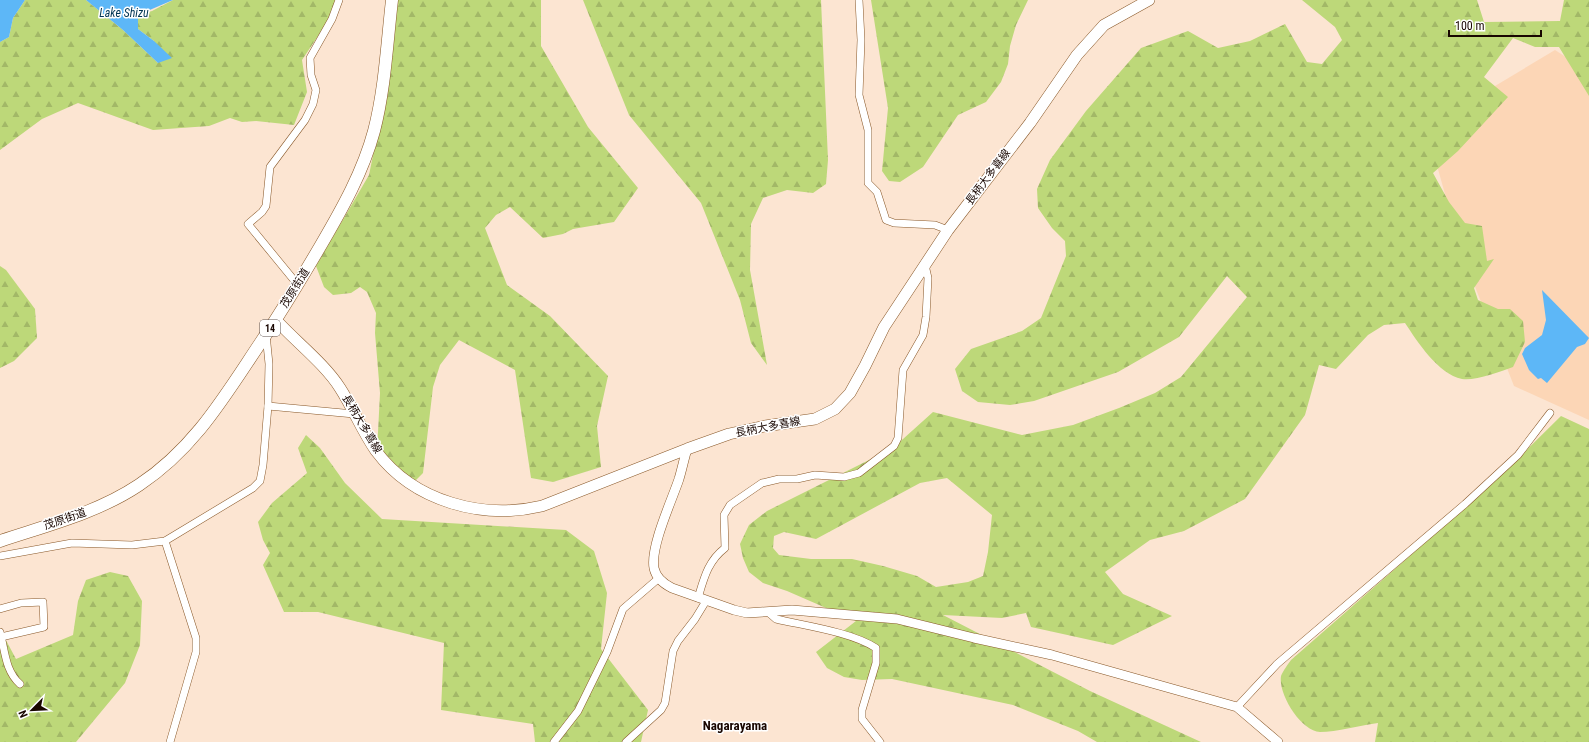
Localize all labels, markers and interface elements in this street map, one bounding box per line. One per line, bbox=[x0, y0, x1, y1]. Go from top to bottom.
water label: Lake Shizu bbox=[99, 6, 149, 20]
scale bar bbox=[1449, 12, 1541, 38]
text: 100 m bbox=[1455, 19, 1485, 33]
street label: 長柄大多喜線 bbox=[963, 147, 1013, 207]
street label: 茂原街道 bbox=[278, 266, 312, 310]
road number: 14 bbox=[260, 320, 280, 336]
street label: 長柄大多喜線 bbox=[339, 392, 385, 456]
street label: 長柄大多喜線 bbox=[734, 414, 802, 440]
street label: 茂原街道 bbox=[42, 506, 88, 532]
north arrow bbox=[12, 690, 52, 730]
text: N bbox=[16, 708, 31, 720]
district label: Nagarayama bbox=[703, 718, 767, 733]

